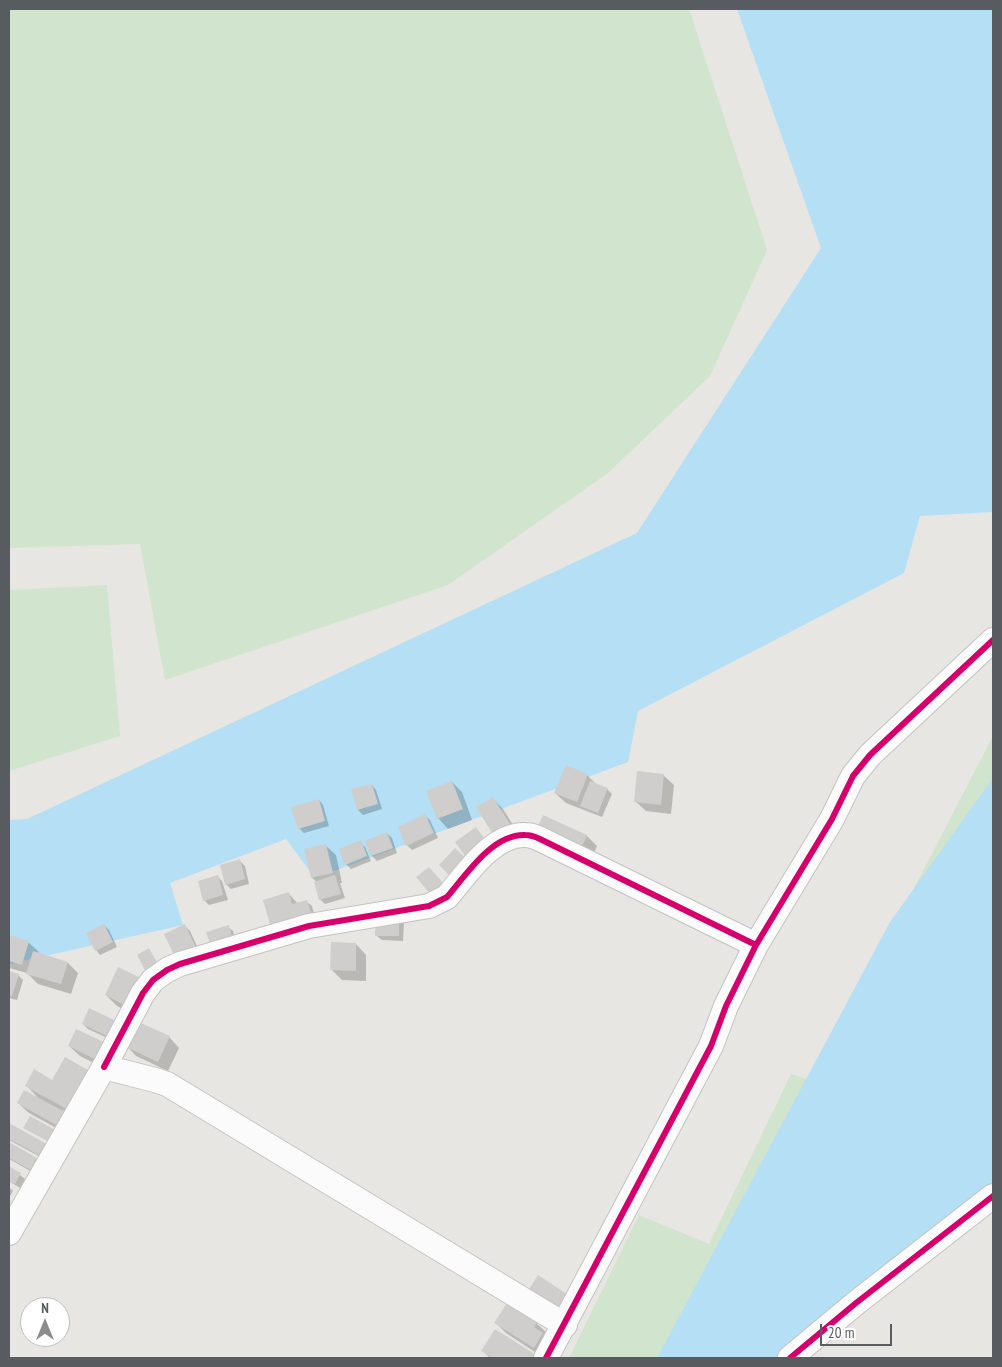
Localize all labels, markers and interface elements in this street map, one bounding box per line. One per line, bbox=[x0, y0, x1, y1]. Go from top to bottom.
north arrow bbox=[20, 1297, 70, 1347]
text: N bbox=[41, 1299, 49, 1317]
scale bar bbox=[822, 1314, 894, 1346]
text: 20 m bbox=[828, 1323, 854, 1342]

